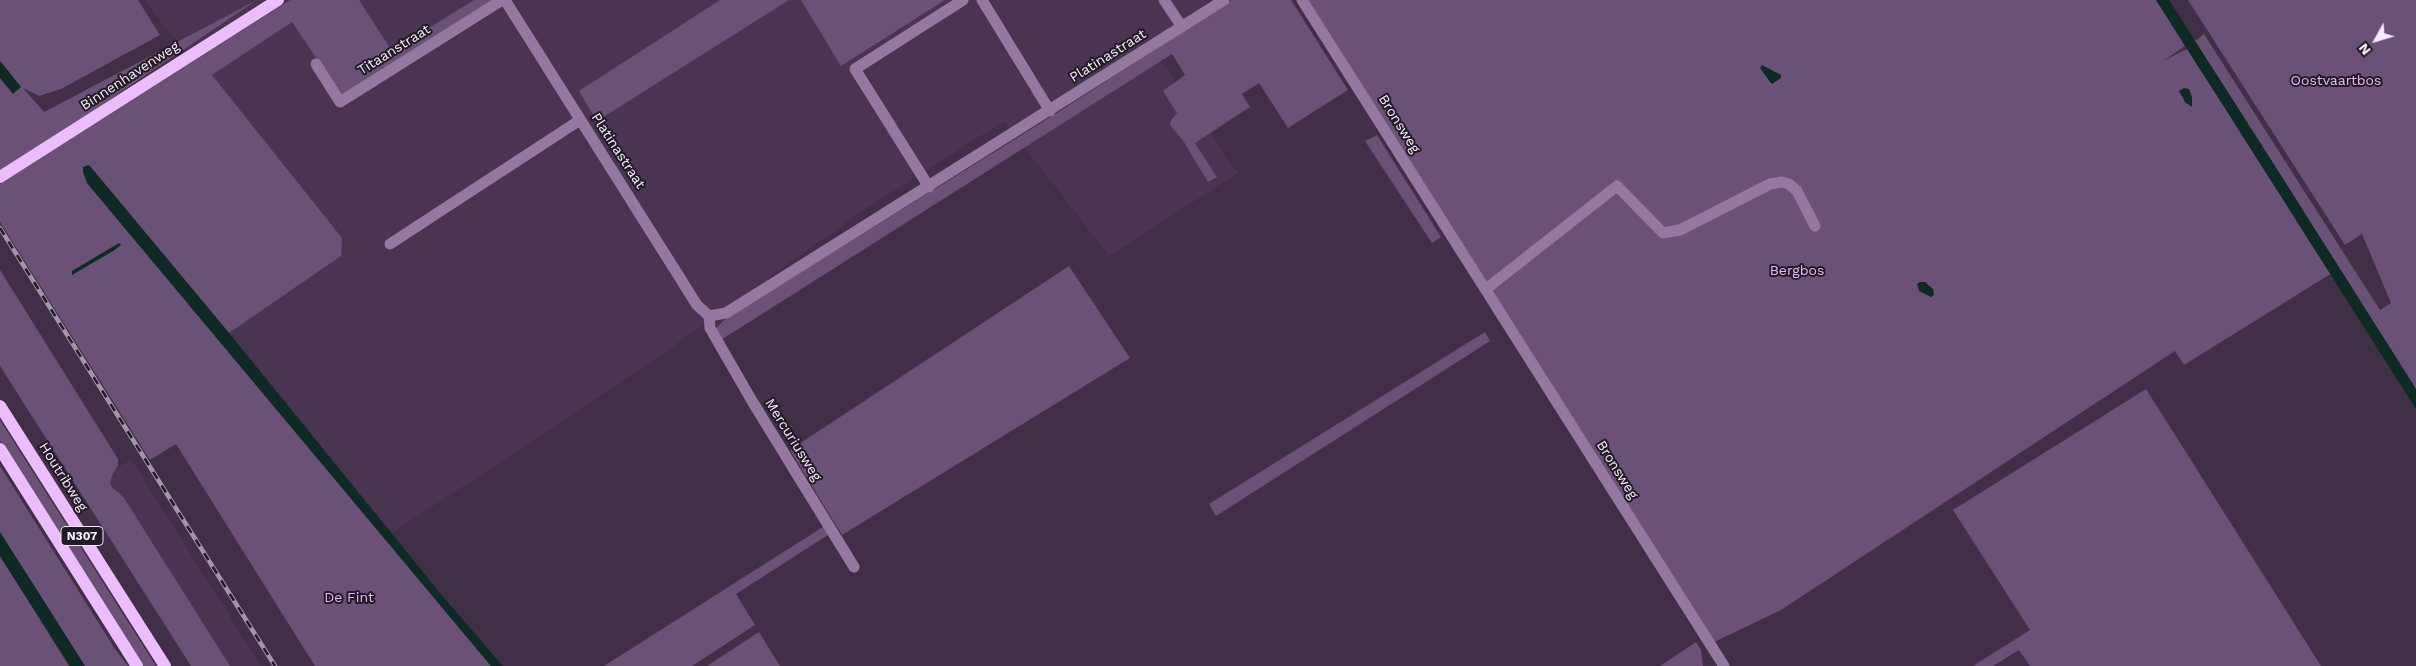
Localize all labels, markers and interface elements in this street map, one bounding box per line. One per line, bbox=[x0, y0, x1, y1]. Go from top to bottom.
north arrow bbox=[2351, 15, 2401, 65]
street label: Titaanstraat bbox=[355, 21, 433, 79]
street label: Platinastraat bbox=[1067, 26, 1149, 86]
street label: Binnenhavenweg bbox=[78, 38, 182, 114]
text: N bbox=[2355, 40, 2374, 59]
park label: Oostvaartbos bbox=[2291, 73, 2381, 89]
street label: Bronsweg bbox=[1374, 92, 1424, 156]
street label: Platinastraat bbox=[587, 110, 649, 192]
park label: Bergbos bbox=[1770, 263, 1824, 279]
street label: Mercuriusweg bbox=[761, 396, 825, 484]
street label: Bronsweg bbox=[1592, 438, 1642, 502]
street label: Houtribweg bbox=[35, 439, 91, 515]
road number: N307 bbox=[61, 526, 103, 546]
park label: De Fint bbox=[324, 590, 374, 606]

